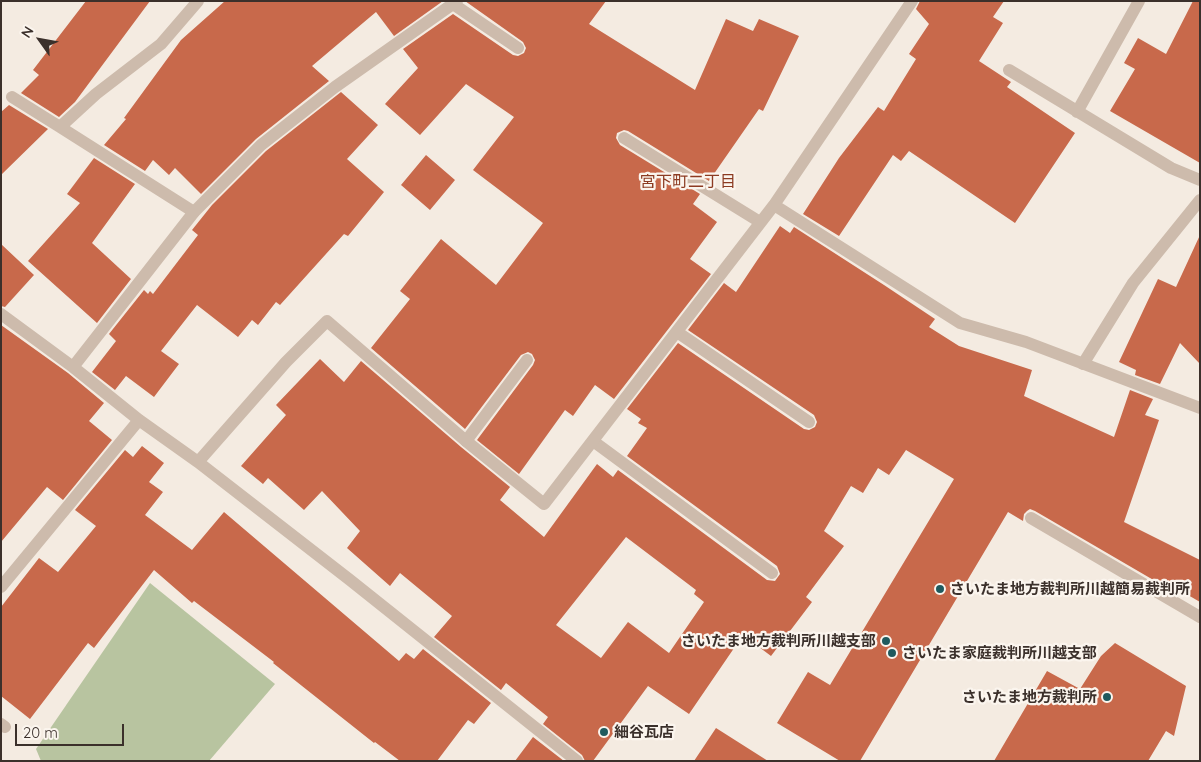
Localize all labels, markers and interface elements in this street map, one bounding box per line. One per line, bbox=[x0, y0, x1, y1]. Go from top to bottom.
north arrow bbox=[15, 15, 65, 65]
text: N bbox=[17, 23, 38, 41]
district label: 宮下町二丁目 bbox=[640, 172, 736, 192]
place label: さいたま地方裁判所川越簡易裁判所 bbox=[950, 580, 1190, 598]
marker: さいたま地方裁判所川越簡易裁判所 bbox=[934, 583, 946, 595]
place label: さいたま地方裁判所川越支部 bbox=[681, 632, 876, 650]
marker: さいたま地方裁判所川越支部 bbox=[880, 635, 892, 647]
place label: さいたま家庭裁判所川越支部 bbox=[902, 644, 1097, 662]
marker: さいたま家庭裁判所川越支部 bbox=[886, 647, 898, 659]
place label: さいたま地方裁判所 bbox=[962, 688, 1097, 706]
marker: さいたま地方裁判所 bbox=[1101, 691, 1113, 703]
scale bar bbox=[18, 714, 126, 746]
text: 20 m bbox=[23, 723, 58, 742]
place label: 細谷瓦店 bbox=[614, 723, 674, 741]
marker: 細谷瓦店 bbox=[598, 726, 610, 738]

